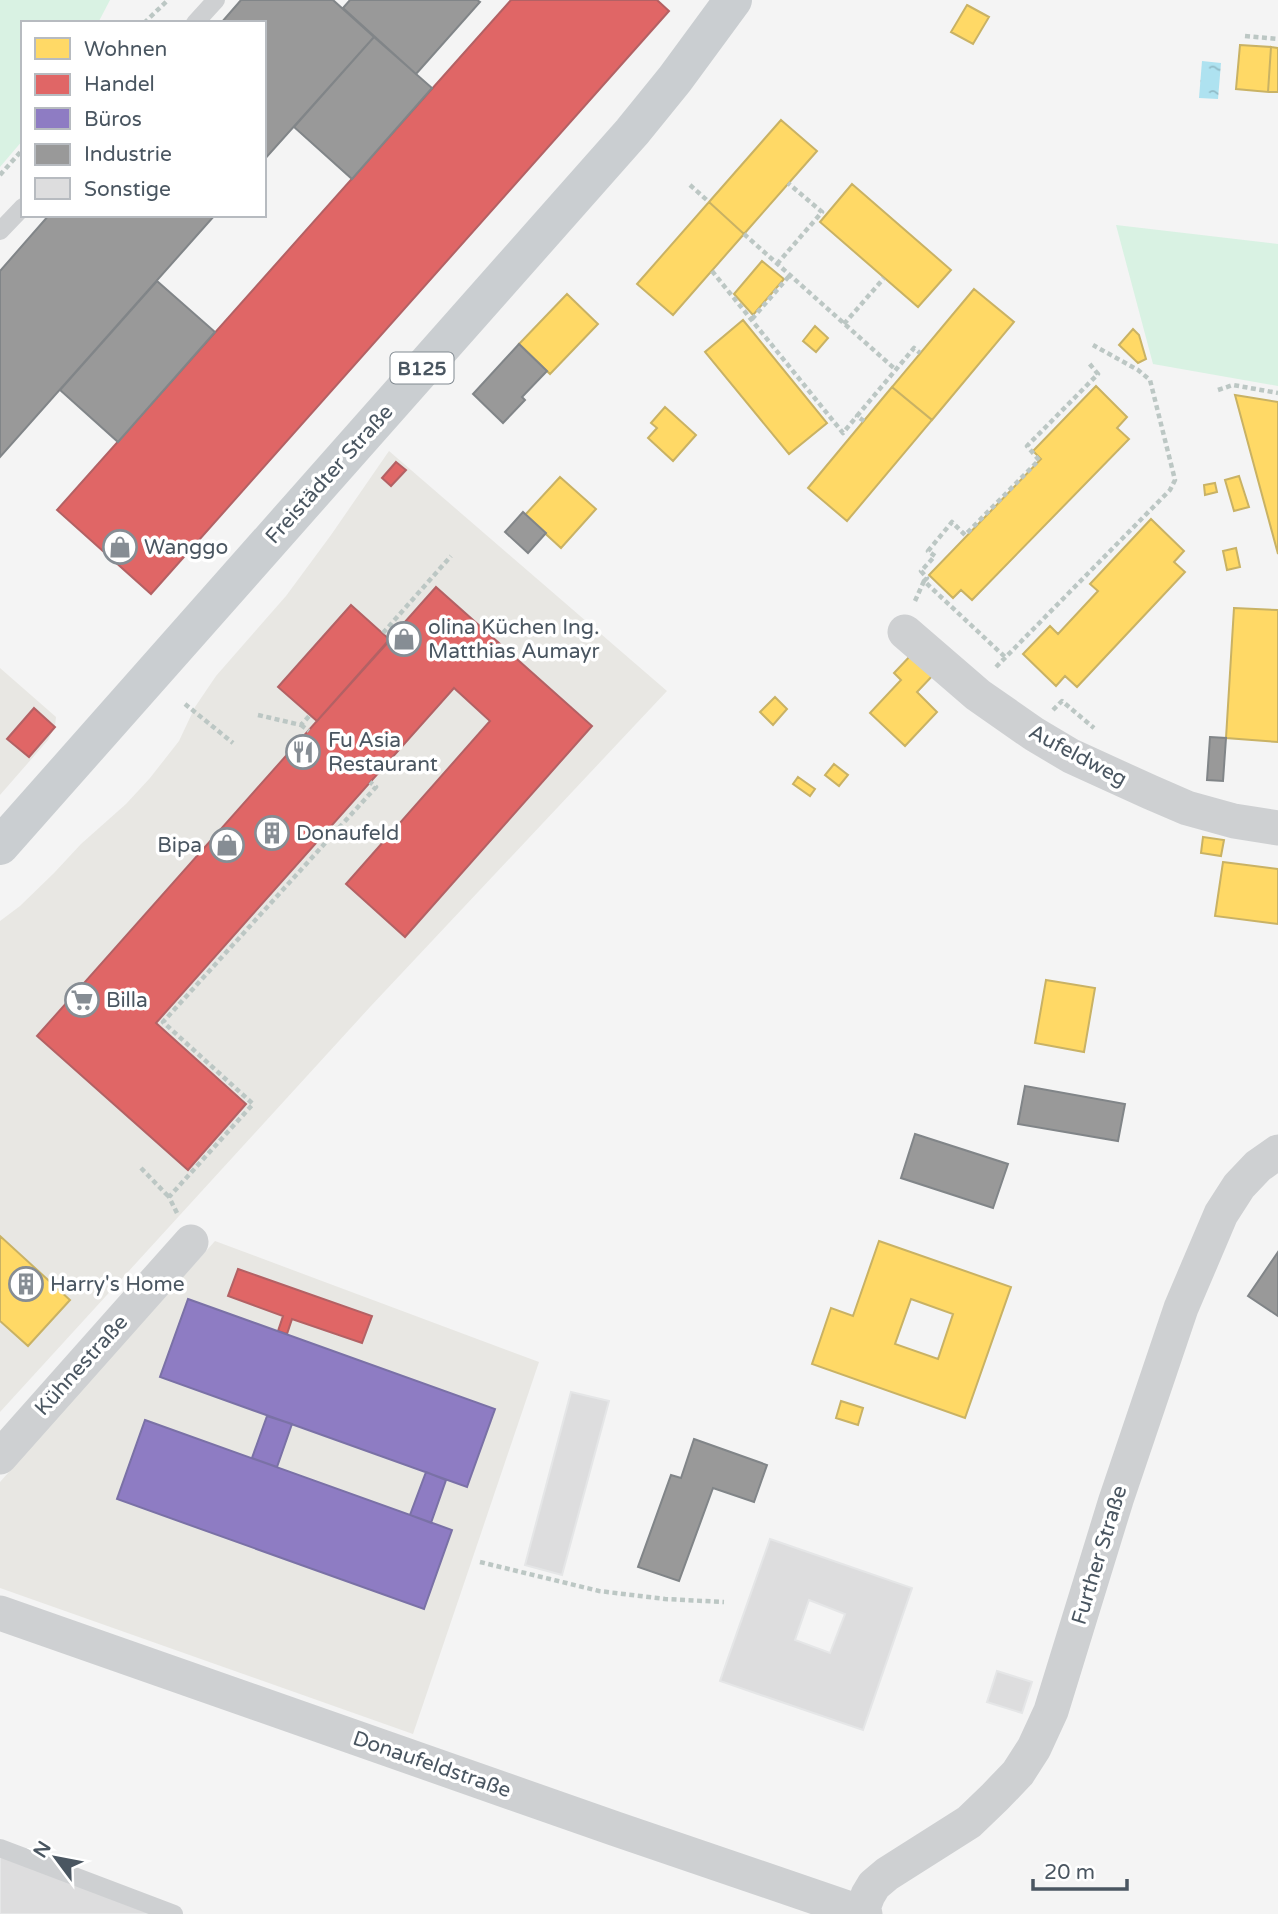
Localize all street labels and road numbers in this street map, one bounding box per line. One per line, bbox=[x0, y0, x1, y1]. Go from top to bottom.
road number: B125 bbox=[390, 352, 453, 384]
street label: Freistädter Straße bbox=[260, 400, 398, 549]
street label: Aufeldweg bbox=[1024, 719, 1131, 792]
street label: Kühnestraße bbox=[30, 1310, 133, 1421]
street label: Further Straße bbox=[1066, 1483, 1133, 1628]
street label: Donaufeldstraße bbox=[349, 1726, 514, 1803]

